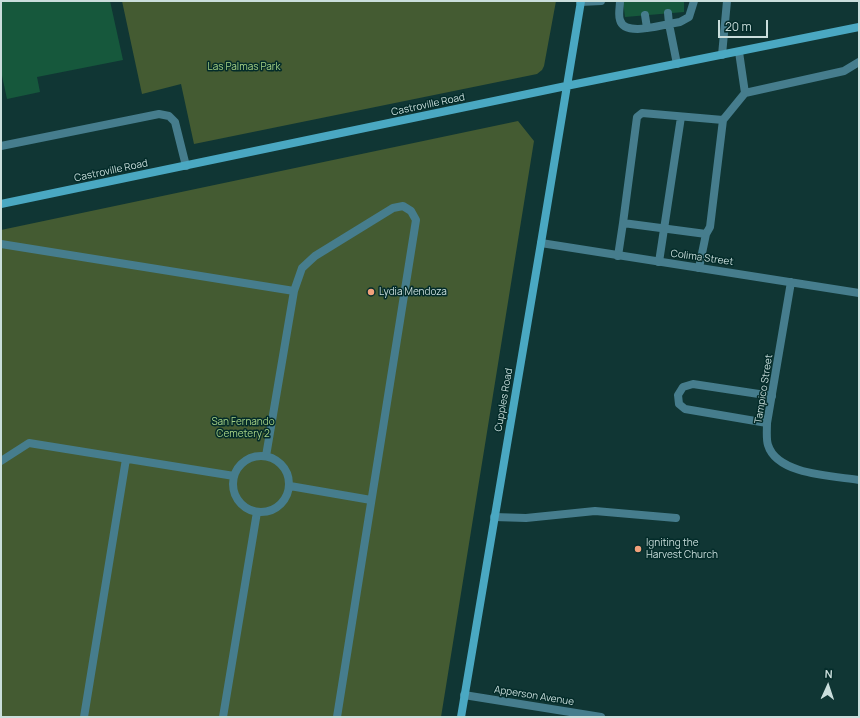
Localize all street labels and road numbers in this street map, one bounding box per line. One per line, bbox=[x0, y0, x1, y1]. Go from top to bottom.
street label: Castroville Road bbox=[390, 91, 466, 119]
street label: Castroville Road bbox=[73, 157, 149, 185]
street label: Colima Street bbox=[670, 248, 734, 268]
street label: Tampico Street bbox=[753, 353, 775, 425]
street label: Cupples Road bbox=[493, 367, 515, 433]
street label: Apperson Avenue bbox=[493, 684, 575, 708]

